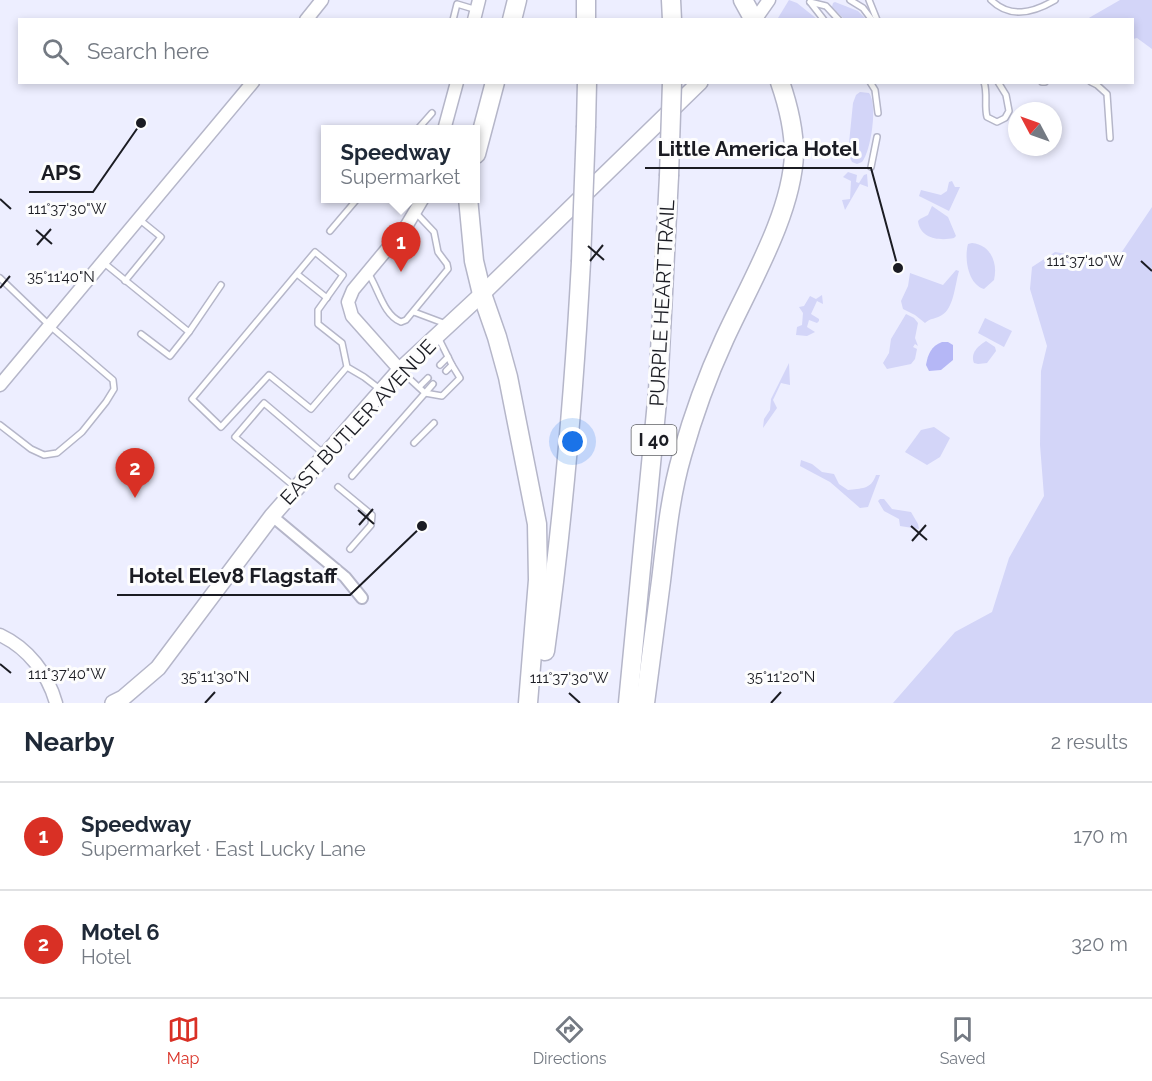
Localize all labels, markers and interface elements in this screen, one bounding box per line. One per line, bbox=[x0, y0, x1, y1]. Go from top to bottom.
search box bbox=[18, 18, 1134, 84]
icon: search bbox=[39, 35, 72, 68]
text: Search here bbox=[87, 38, 209, 64]
north arrow bbox=[1008, 102, 1062, 156]
popup bbox=[321, 125, 480, 203]
callout: Little America Hotel bbox=[645, 129, 871, 168]
text: Little America Hotel bbox=[657, 136, 859, 161]
text: Speedway bbox=[341, 139, 451, 165]
callout: APS bbox=[29, 153, 93, 192]
text: APS bbox=[41, 160, 81, 185]
text: Supermarket bbox=[341, 165, 460, 189]
street label: PURPLE HEART TRAIL bbox=[645, 199, 679, 407]
text: 111°37'30"W bbox=[28, 200, 107, 218]
pin: 1 bbox=[382, 222, 420, 272]
text: 111°37'10"W bbox=[1046, 252, 1124, 270]
text: 35°11'40"N bbox=[27, 268, 95, 286]
street label: EAST BUTLER AVENUE bbox=[275, 334, 441, 510]
road number: I 40 bbox=[632, 425, 676, 455]
your location bbox=[558, 427, 587, 456]
pin: 2 bbox=[116, 448, 154, 498]
callout: Hotel Elev8 Flagstaff bbox=[117, 556, 350, 595]
text: Hotel Elev8 Flagstaff bbox=[129, 563, 338, 588]
text: 111°37'40"W bbox=[28, 665, 106, 683]
text: 35°11'30"N bbox=[181, 668, 249, 686]
text: 35°11'20"N bbox=[747, 668, 815, 686]
text: 111°37'30"W bbox=[530, 669, 609, 687]
text: Nearby bbox=[24, 727, 114, 757]
text: 2 results bbox=[1051, 730, 1128, 754]
text: Speedway bbox=[81, 811, 191, 837]
text: 1 bbox=[39, 824, 48, 848]
text: 170 m bbox=[1073, 824, 1128, 848]
text: Supermarket · East Lucky Lane bbox=[81, 837, 366, 861]
text: Motel 6 bbox=[81, 919, 160, 945]
text: 2 bbox=[38, 932, 49, 956]
text: 320 m bbox=[1071, 932, 1128, 956]
text: Hotel bbox=[81, 945, 131, 969]
tab: Map bbox=[167, 1013, 200, 1068]
tab: Directions bbox=[533, 1013, 607, 1068]
tab: Saved bbox=[940, 1013, 985, 1068]

